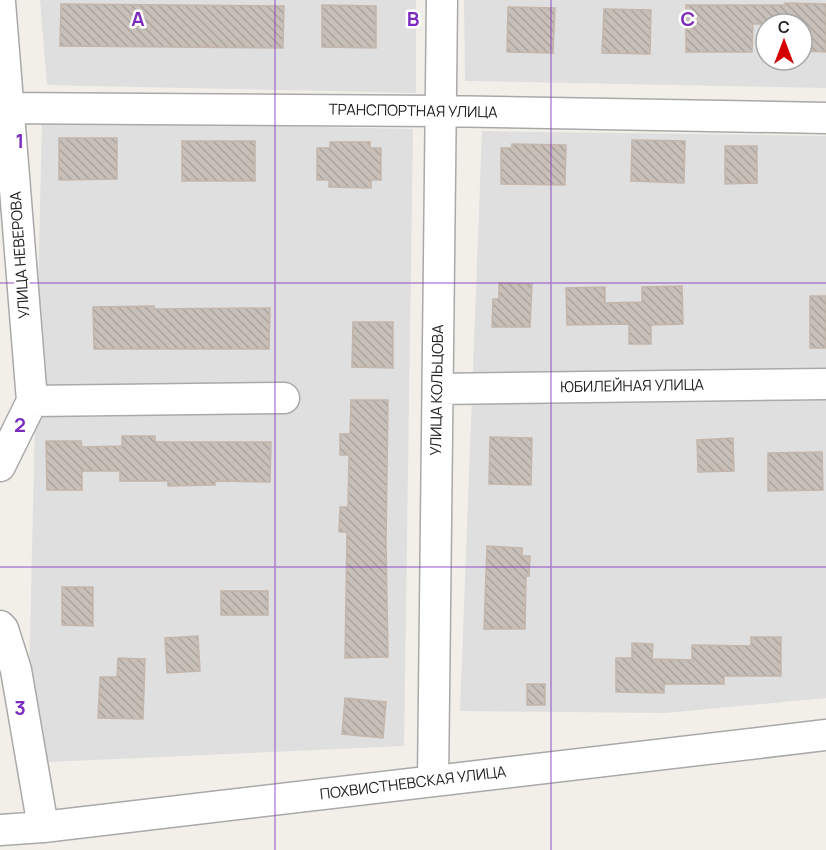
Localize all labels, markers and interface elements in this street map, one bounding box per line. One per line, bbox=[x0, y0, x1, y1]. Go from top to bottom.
text: A bbox=[131, 5, 145, 32]
text: B bbox=[407, 5, 420, 32]
text: C bbox=[681, 5, 695, 32]
north arrow bbox=[754, 12, 814, 72]
text: С bbox=[778, 16, 790, 38]
street label: ТРАНСПОРТНАЯ УЛИЦА bbox=[328, 99, 498, 122]
text: 1 bbox=[16, 127, 24, 154]
street label: УЛИЦА НЕВЕРОВА bbox=[5, 190, 34, 319]
street label: УЛИЦА КОЛЬЦОВА bbox=[425, 324, 448, 456]
street label: ЮБИЛЕЙНАЯ УЛИЦА bbox=[560, 374, 705, 397]
text: 2 bbox=[14, 411, 26, 438]
text: 3 bbox=[14, 694, 26, 721]
street label: ПОХВИСТНЕВСКАЯ УЛИЦА bbox=[319, 761, 508, 804]

